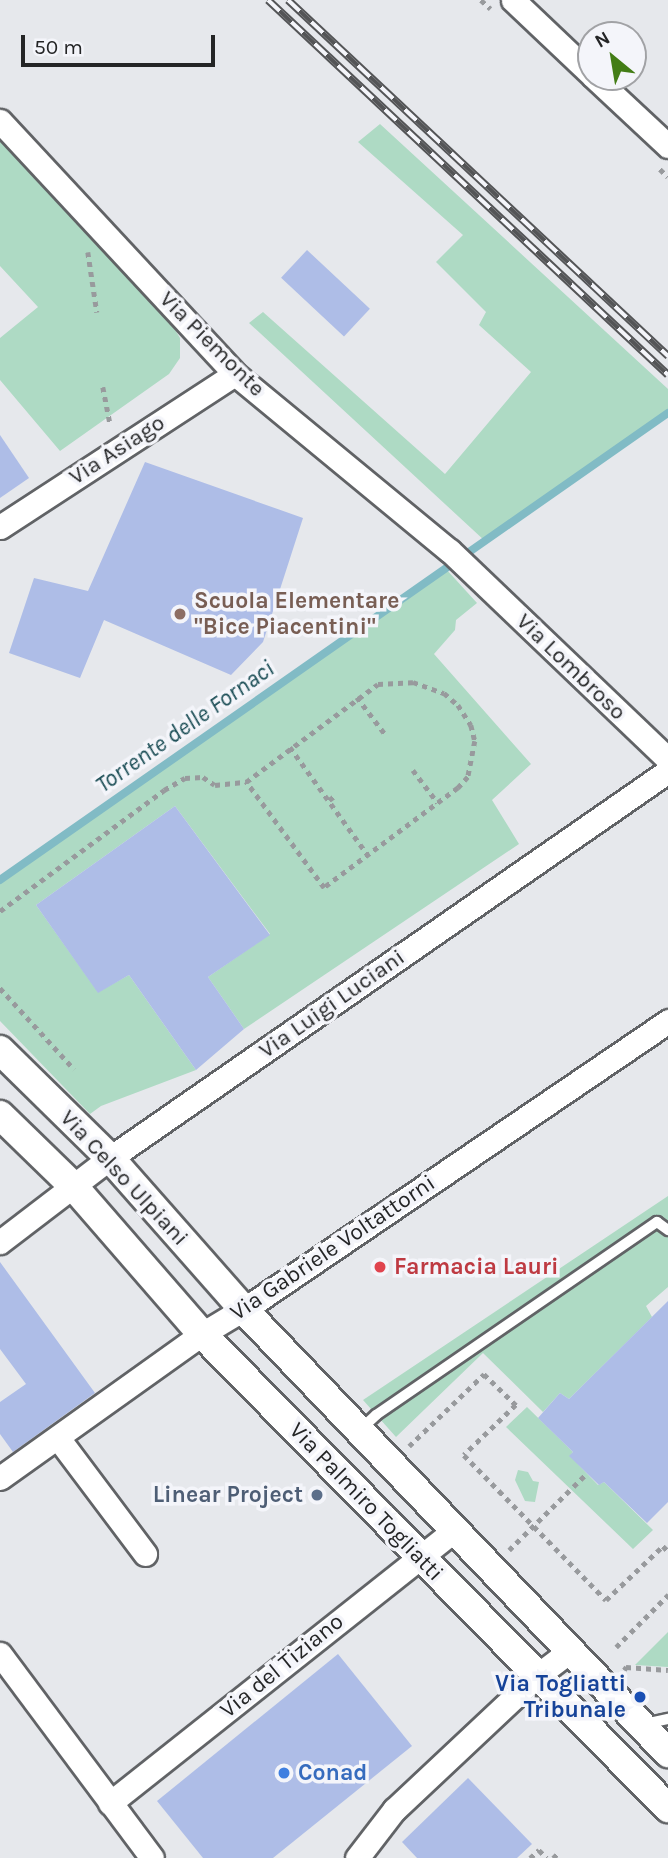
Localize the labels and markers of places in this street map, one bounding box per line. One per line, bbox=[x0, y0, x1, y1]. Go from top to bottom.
place label: Scuola Elementare "Bice Piacentini" bbox=[194, 587, 399, 641]
marker: Scuola Elementare "Bice Piacentini" bbox=[172, 606, 188, 622]
place label: Farmacia Lauri bbox=[394, 1253, 559, 1281]
marker: Farmacia Lauri bbox=[372, 1259, 388, 1275]
place label: Linear Project bbox=[153, 1481, 303, 1509]
marker: Linear Project bbox=[309, 1487, 325, 1503]
place label: Via Togliatti Tribunale bbox=[495, 1670, 626, 1724]
marker: Via Togliatti Tribunale bbox=[632, 1689, 648, 1705]
place label: Conad bbox=[298, 1759, 367, 1787]
marker: Conad bbox=[276, 1765, 292, 1781]

